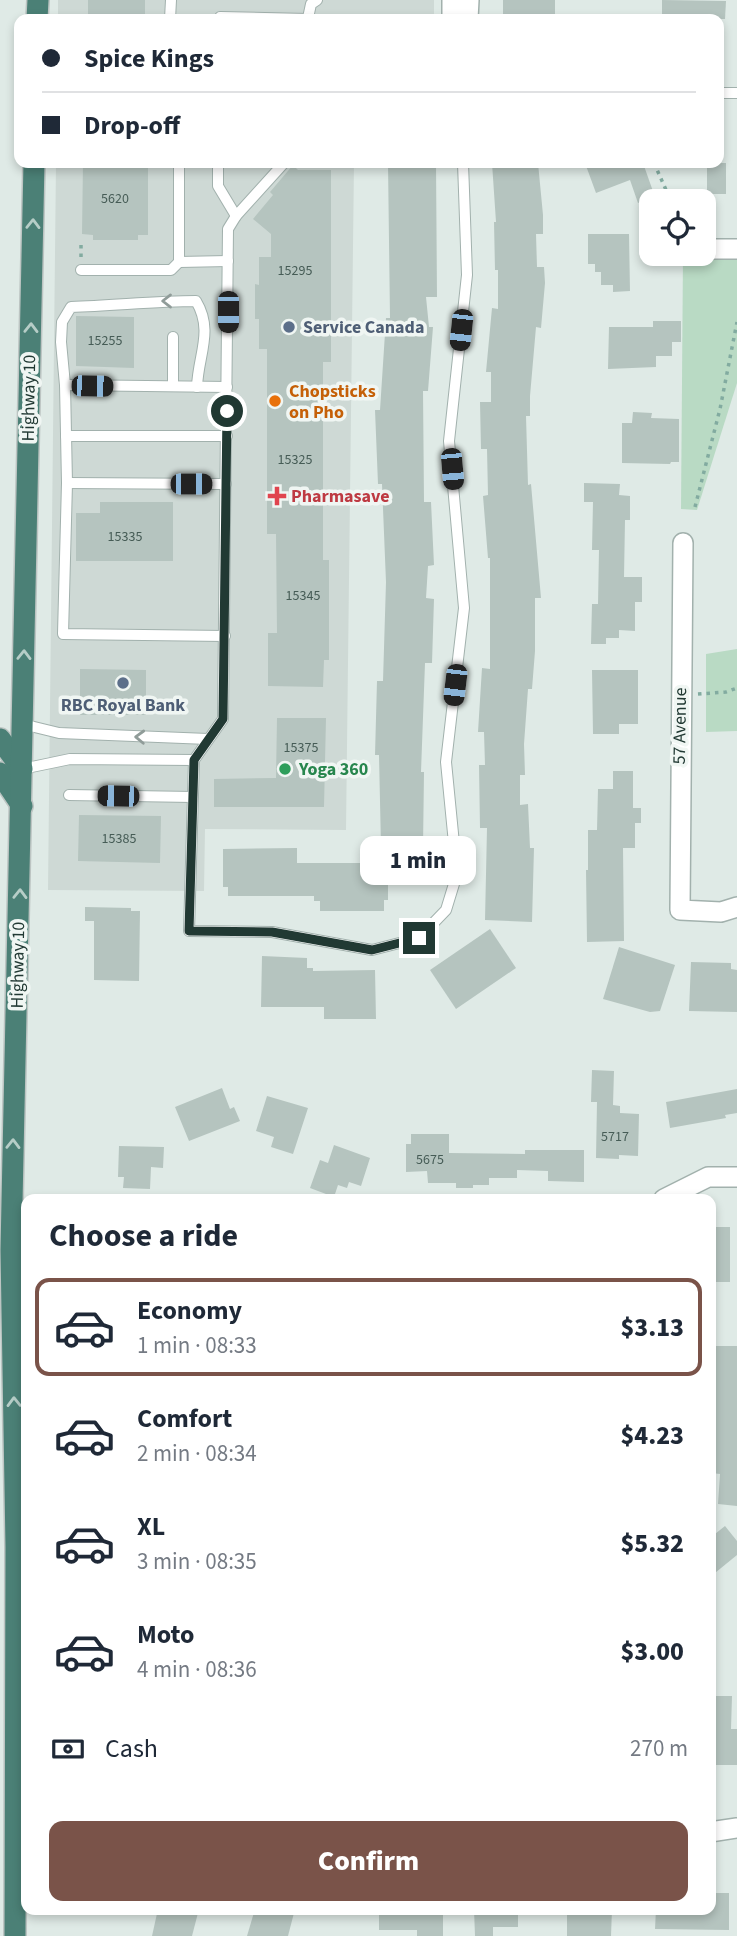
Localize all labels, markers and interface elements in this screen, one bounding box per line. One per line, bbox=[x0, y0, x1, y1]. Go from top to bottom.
text: Spice Kings bbox=[84, 40, 214, 77]
text: Drop-off bbox=[84, 107, 180, 144]
house number: 5620 bbox=[101, 189, 129, 209]
map controls bbox=[639, 189, 716, 266]
button: locate bbox=[639, 189, 716, 266]
one-way arrow bbox=[25, 219, 41, 229]
house number: 15295 bbox=[278, 261, 312, 281]
car bbox=[218, 291, 239, 333]
one-way arrow bbox=[162, 293, 172, 309]
car bbox=[449, 308, 474, 352]
place label: Service Canada bbox=[303, 315, 424, 340]
marker: Service Canada bbox=[281, 319, 297, 335]
one-way arrow bbox=[23, 322, 39, 333]
house number: 15255 bbox=[88, 331, 122, 351]
street label: Highway 10 bbox=[16, 354, 42, 442]
car bbox=[71, 375, 114, 397]
place label: Chopsticks on Pho bbox=[289, 379, 376, 425]
marker: Chopsticks on Pho bbox=[267, 393, 283, 409]
route start bbox=[211, 395, 243, 427]
car bbox=[440, 447, 465, 491]
house number: 15325 bbox=[278, 450, 312, 470]
car bbox=[171, 474, 213, 495]
place label: Pharmasave bbox=[291, 484, 390, 509]
marker: Pharmasave bbox=[269, 488, 285, 504]
house number: 15335 bbox=[108, 527, 142, 547]
house number: 15345 bbox=[286, 586, 320, 606]
one-way arrow bbox=[16, 650, 32, 660]
car bbox=[443, 663, 468, 707]
marker: RBC Royal Bank bbox=[115, 675, 131, 691]
street label: 57 Avenue bbox=[667, 687, 693, 765]
place label: RBC Royal Bank bbox=[61, 693, 185, 718]
one-way arrow bbox=[134, 729, 145, 744]
house number: 15375 bbox=[284, 738, 318, 758]
place label: Yoga 360 bbox=[298, 757, 368, 782]
marker: Yoga 360 bbox=[277, 761, 293, 777]
car bbox=[97, 785, 140, 807]
house number: 15385 bbox=[102, 829, 136, 849]
callout: 1 min bbox=[361, 836, 477, 886]
text: 1 min bbox=[390, 844, 446, 877]
one-way arrow bbox=[12, 889, 27, 900]
street label: Highway 10 bbox=[5, 921, 31, 1009]
route end bbox=[403, 922, 435, 954]
house number: 5717 bbox=[601, 1127, 629, 1147]
one-way arrow bbox=[6, 1138, 21, 1149]
house number: 5675 bbox=[416, 1150, 444, 1170]
text: Choose a ride bbox=[49, 1213, 238, 1259]
text: Economy bbox=[137, 1292, 242, 1329]
icon: car bbox=[53, 1296, 116, 1359]
text: $3.13 bbox=[620, 1309, 684, 1346]
text: 1 min · 08:33 bbox=[137, 1329, 257, 1362]
one-way arrow bbox=[6, 1397, 21, 1408]
text: Comfort bbox=[137, 1400, 232, 1437]
icon: car bbox=[53, 1404, 116, 1467]
text: $4.23 bbox=[620, 1417, 684, 1454]
text: 2 min · 08:34 bbox=[137, 1437, 257, 1470]
text: XL bbox=[137, 1508, 165, 1545]
icon: car bbox=[53, 1512, 116, 1575]
text: $5.32 bbox=[620, 1525, 684, 1562]
text: 3 min · 08:35 bbox=[137, 1545, 257, 1578]
text: Moto bbox=[137, 1616, 194, 1653]
icon: car bbox=[53, 1620, 116, 1683]
text: $3.00 bbox=[620, 1633, 684, 1670]
text: 4 min · 08:36 bbox=[137, 1653, 257, 1686]
icon: cash bbox=[49, 1730, 87, 1768]
text: Cash bbox=[105, 1730, 158, 1767]
text: 270 m bbox=[630, 1732, 688, 1765]
button: Confirm bbox=[49, 1821, 688, 1901]

